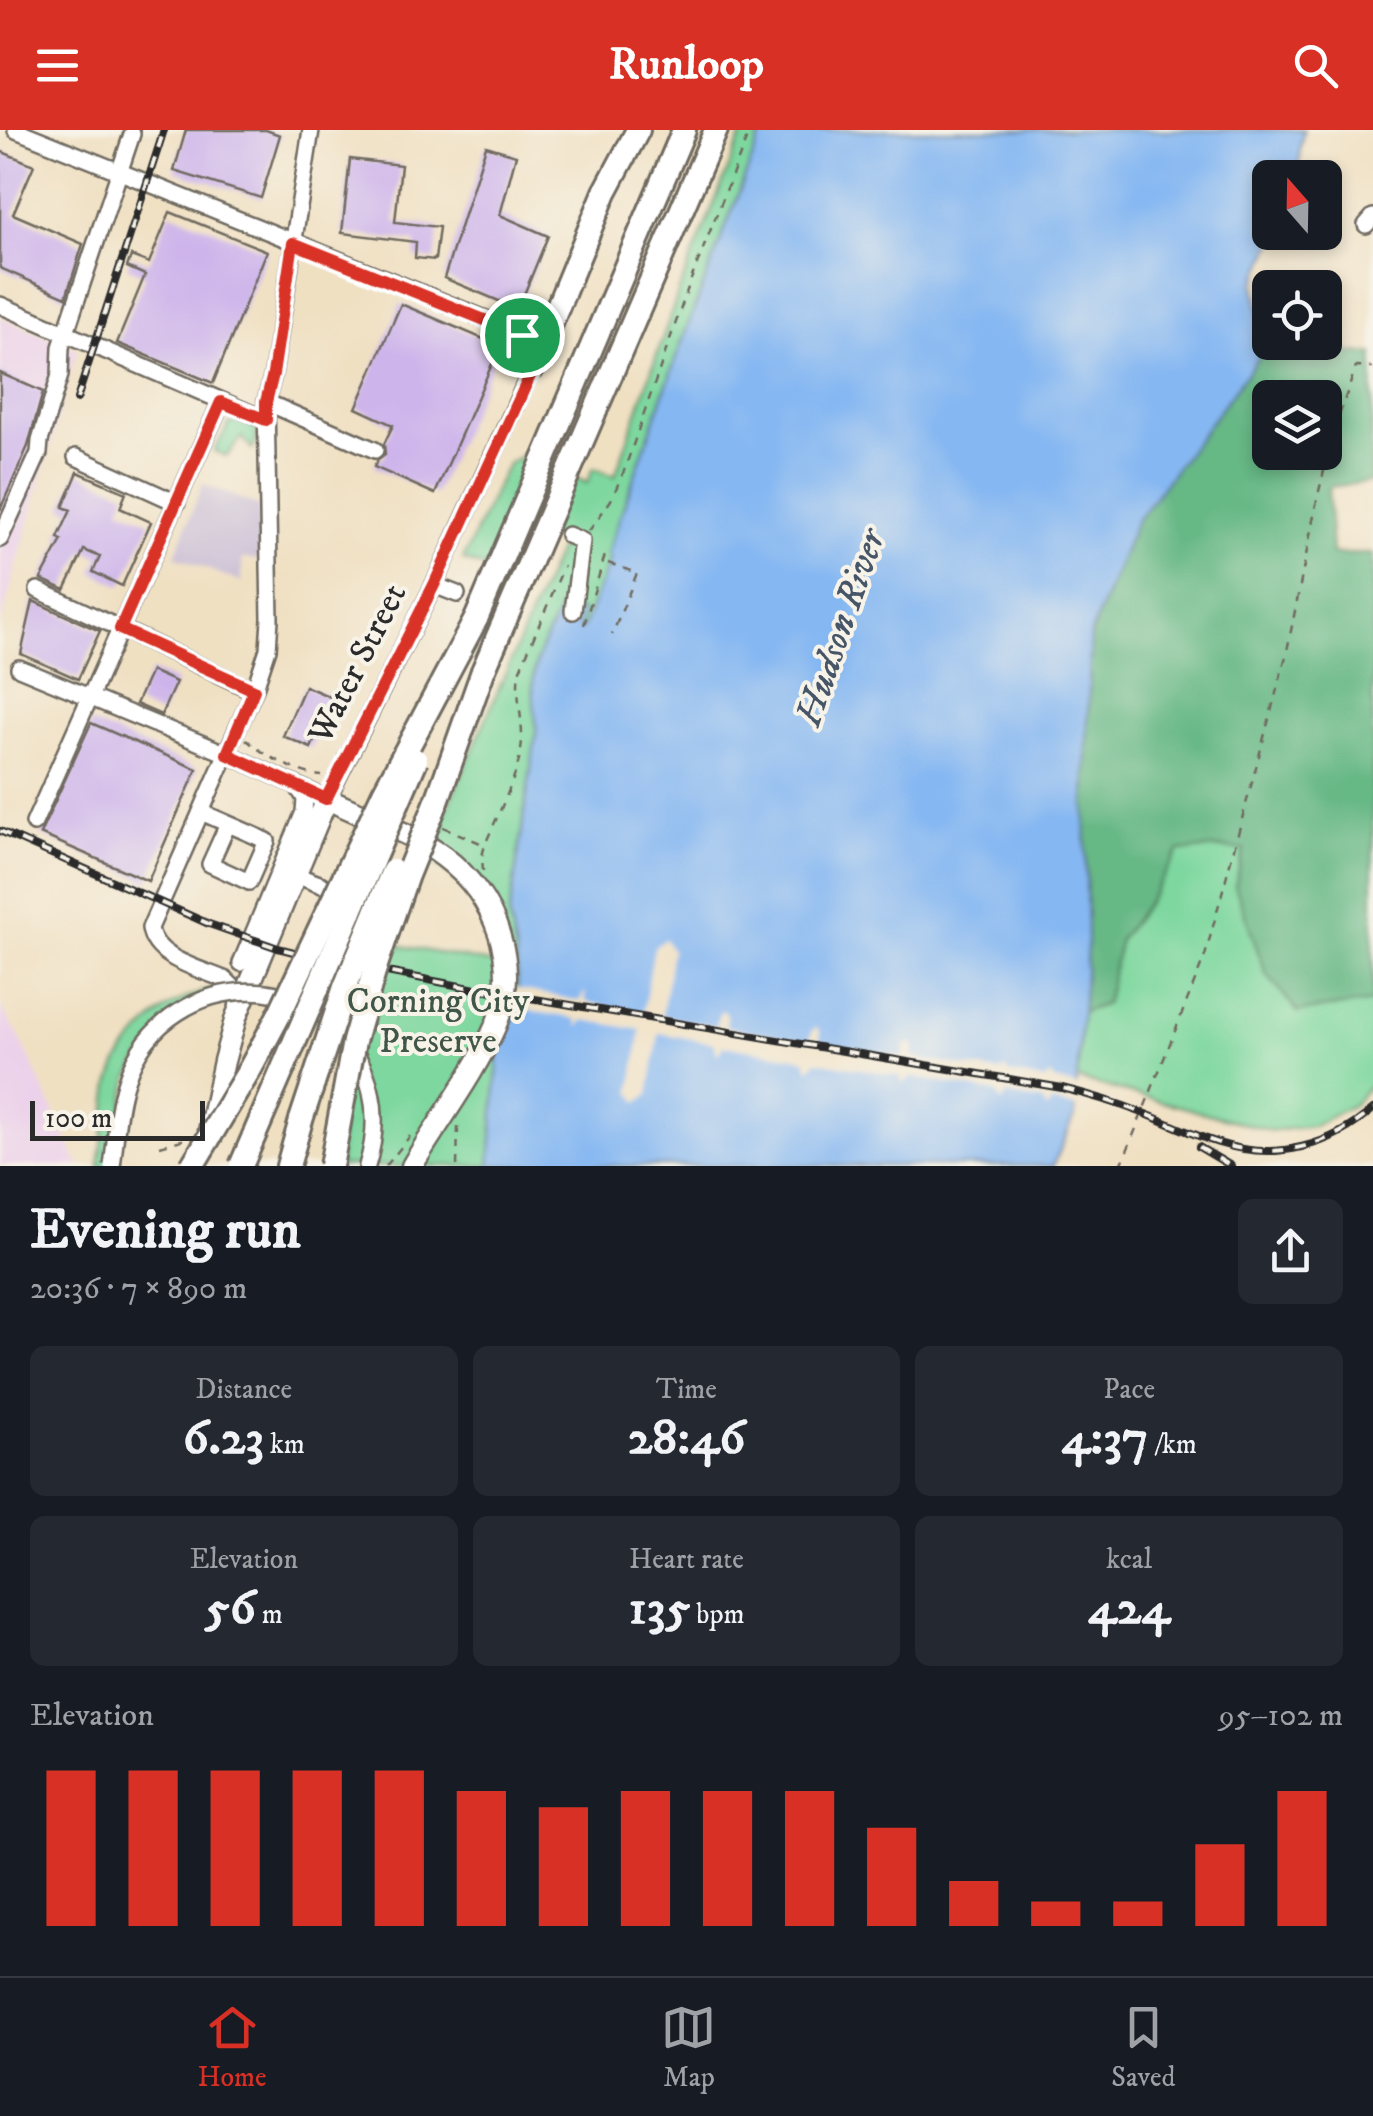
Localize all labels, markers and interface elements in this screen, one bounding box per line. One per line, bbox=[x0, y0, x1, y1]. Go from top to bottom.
text: Runloop bbox=[609, 37, 764, 93]
icon: menu bbox=[30, 38, 85, 93]
icon: search bbox=[1288, 38, 1343, 93]
north arrow bbox=[1252, 160, 1342, 250]
map controls bbox=[1252, 160, 1342, 470]
button: locate bbox=[1252, 270, 1342, 360]
pin bbox=[480, 293, 565, 378]
icon: arrive bbox=[495, 308, 550, 363]
button: layers bbox=[1252, 380, 1342, 470]
water label: Hudson River bbox=[785, 520, 898, 733]
street label: Water Street bbox=[298, 577, 417, 752]
park label: Corning City Preserve bbox=[346, 980, 530, 1064]
scale bar bbox=[30, 1096, 205, 1140]
text: 100 m bbox=[45, 1101, 112, 1136]
text: Evening run bbox=[30, 1197, 301, 1266]
button: share bbox=[1238, 1199, 1343, 1304]
text: 20:36 · 7 × 890 m bbox=[30, 1269, 247, 1309]
text: Distance bbox=[196, 1372, 292, 1407]
text: Time bbox=[656, 1372, 717, 1407]
text: Pace bbox=[1103, 1372, 1155, 1407]
text: 6.23 bbox=[183, 1407, 264, 1470]
text: 28:46 bbox=[628, 1407, 745, 1470]
text: 4:37 bbox=[1061, 1407, 1148, 1470]
text: km bbox=[264, 1427, 305, 1462]
text: /km bbox=[1148, 1427, 1197, 1462]
text: Elevation bbox=[190, 1542, 298, 1577]
text: Heart rate bbox=[629, 1542, 744, 1577]
text: kcal bbox=[1106, 1542, 1152, 1577]
text: 56 bbox=[205, 1577, 256, 1640]
text: 135 bbox=[628, 1577, 690, 1640]
text: 424 bbox=[1088, 1577, 1170, 1640]
text: m bbox=[256, 1597, 283, 1632]
text: bpm bbox=[690, 1597, 745, 1632]
text: Elevation bbox=[30, 1696, 154, 1736]
text: 95–102 m bbox=[1219, 1696, 1343, 1736]
tab: Home bbox=[197, 2000, 267, 2095]
tab: Map bbox=[661, 2000, 716, 2095]
tab: Saved bbox=[1111, 2000, 1176, 2095]

